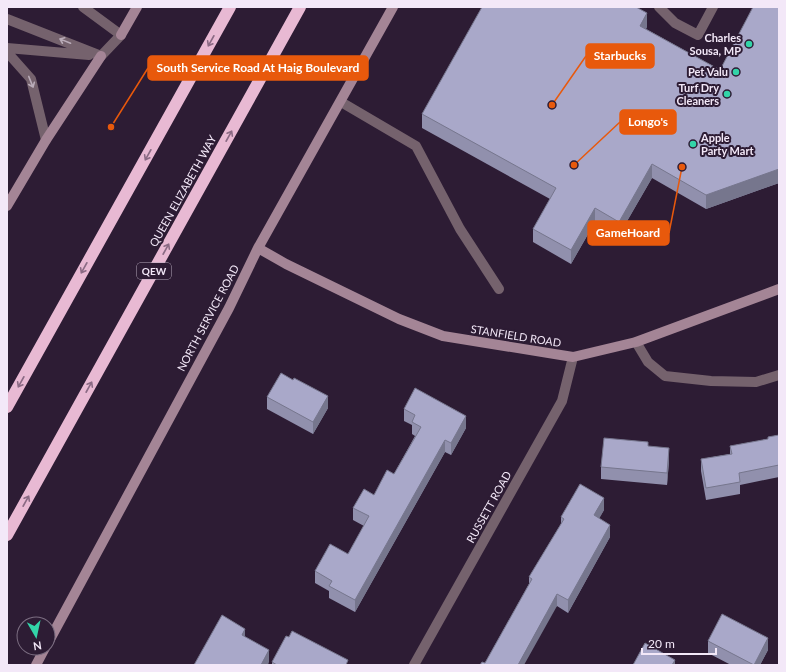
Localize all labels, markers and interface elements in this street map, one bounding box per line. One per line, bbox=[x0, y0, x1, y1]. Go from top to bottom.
place label: Charles Sousa, MP bbox=[690, 31, 741, 57]
one-way arrow bbox=[207, 35, 214, 47]
one-way arrow bbox=[59, 37, 71, 44]
marker: Charles Sousa, MP bbox=[744, 39, 754, 49]
callout: Starbucks bbox=[586, 44, 654, 68]
text: Starbucks bbox=[594, 48, 646, 63]
callout: South Service Road At Haig Boulevard bbox=[148, 56, 368, 80]
text: South Service Road At Haig Boulevard bbox=[157, 60, 360, 75]
place label: Pet Valu bbox=[688, 65, 728, 78]
marker: Pet Valu bbox=[731, 67, 741, 77]
one-way arrow bbox=[28, 76, 36, 88]
place label: Turf Dry Cleaners bbox=[677, 81, 719, 107]
marker: Turf Dry Cleaners bbox=[722, 89, 732, 99]
callout: Longo's bbox=[620, 110, 676, 134]
text: Longo's bbox=[628, 114, 668, 129]
one-way arrow bbox=[226, 130, 233, 142]
place label: Apple Party Mart bbox=[700, 131, 755, 157]
street label: QUEEN ELIZABETH WAY bbox=[146, 133, 219, 249]
marker: Apple Party Mart bbox=[688, 139, 698, 149]
one-way arrow bbox=[143, 148, 151, 160]
callout: GameHoard bbox=[588, 221, 669, 245]
text: GameHoard bbox=[596, 225, 660, 240]
one-way arrow bbox=[162, 243, 170, 255]
one-way arrow bbox=[80, 262, 88, 274]
street label: NORTH SERVICE ROAD bbox=[174, 262, 241, 373]
road number: QEW bbox=[137, 263, 171, 279]
street label: STANFIELD ROAD bbox=[470, 322, 562, 349]
one-way arrow bbox=[16, 376, 24, 388]
one-way arrow bbox=[86, 381, 93, 393]
street label: RUSSETT ROAD bbox=[464, 469, 514, 545]
one-way arrow bbox=[23, 495, 30, 507]
north arrow bbox=[16, 616, 56, 656]
scale bar bbox=[642, 630, 716, 656]
text: 20 m bbox=[648, 636, 675, 651]
text: N bbox=[32, 639, 43, 653]

